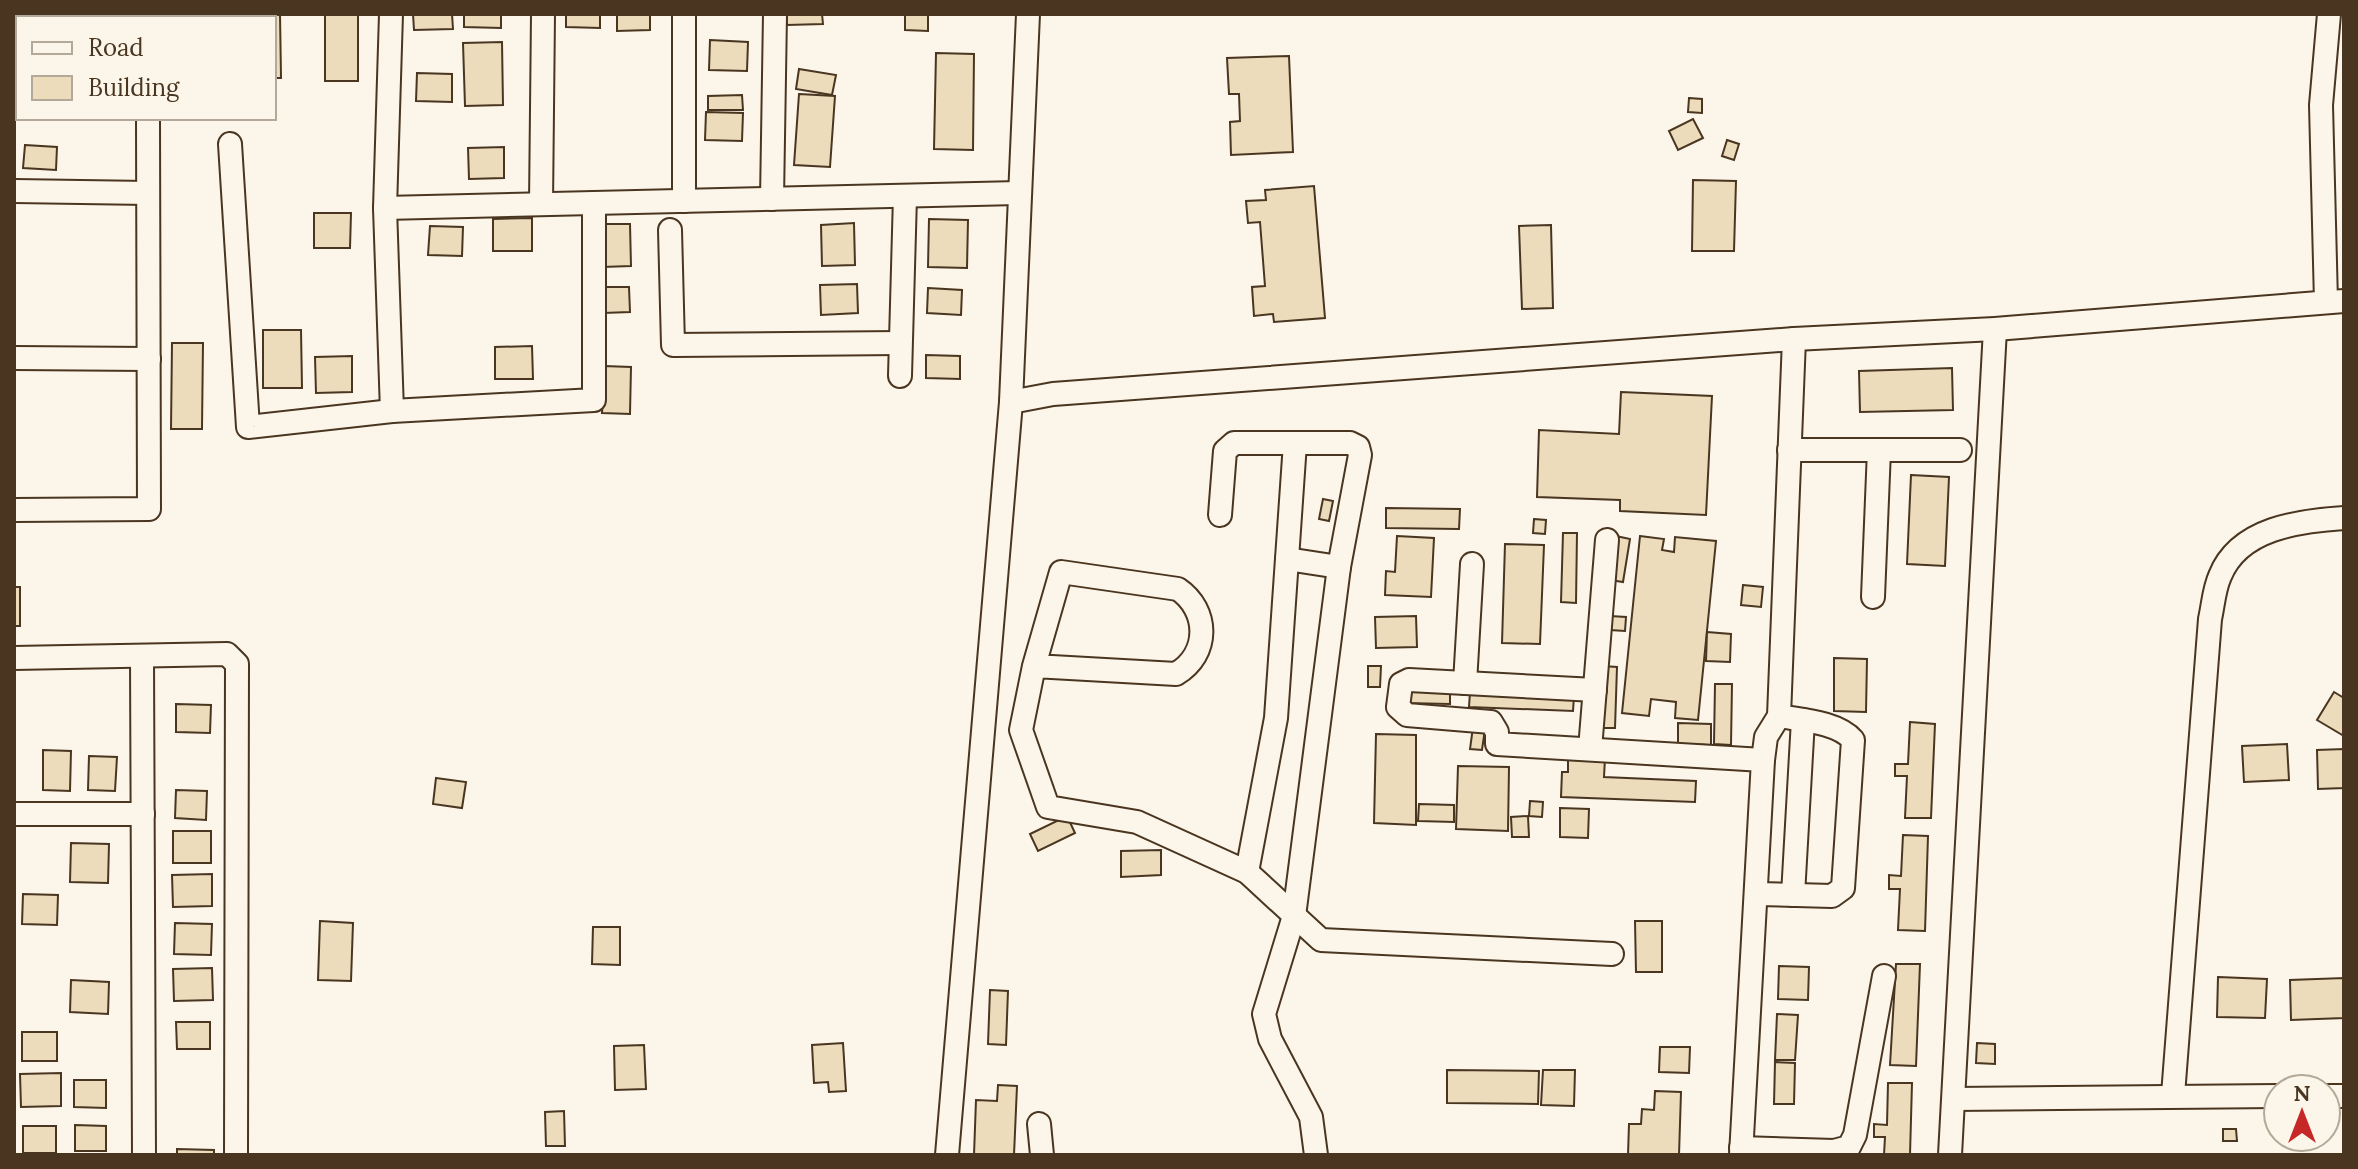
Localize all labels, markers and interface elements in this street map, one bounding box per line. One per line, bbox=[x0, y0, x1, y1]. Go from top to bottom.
legend bbox=[16, 16, 276, 120]
text: Road bbox=[88, 32, 144, 63]
text: Building bbox=[88, 72, 180, 103]
north arrow bbox=[2262, 1073, 2342, 1153]
text: N bbox=[2293, 1079, 2311, 1107]

